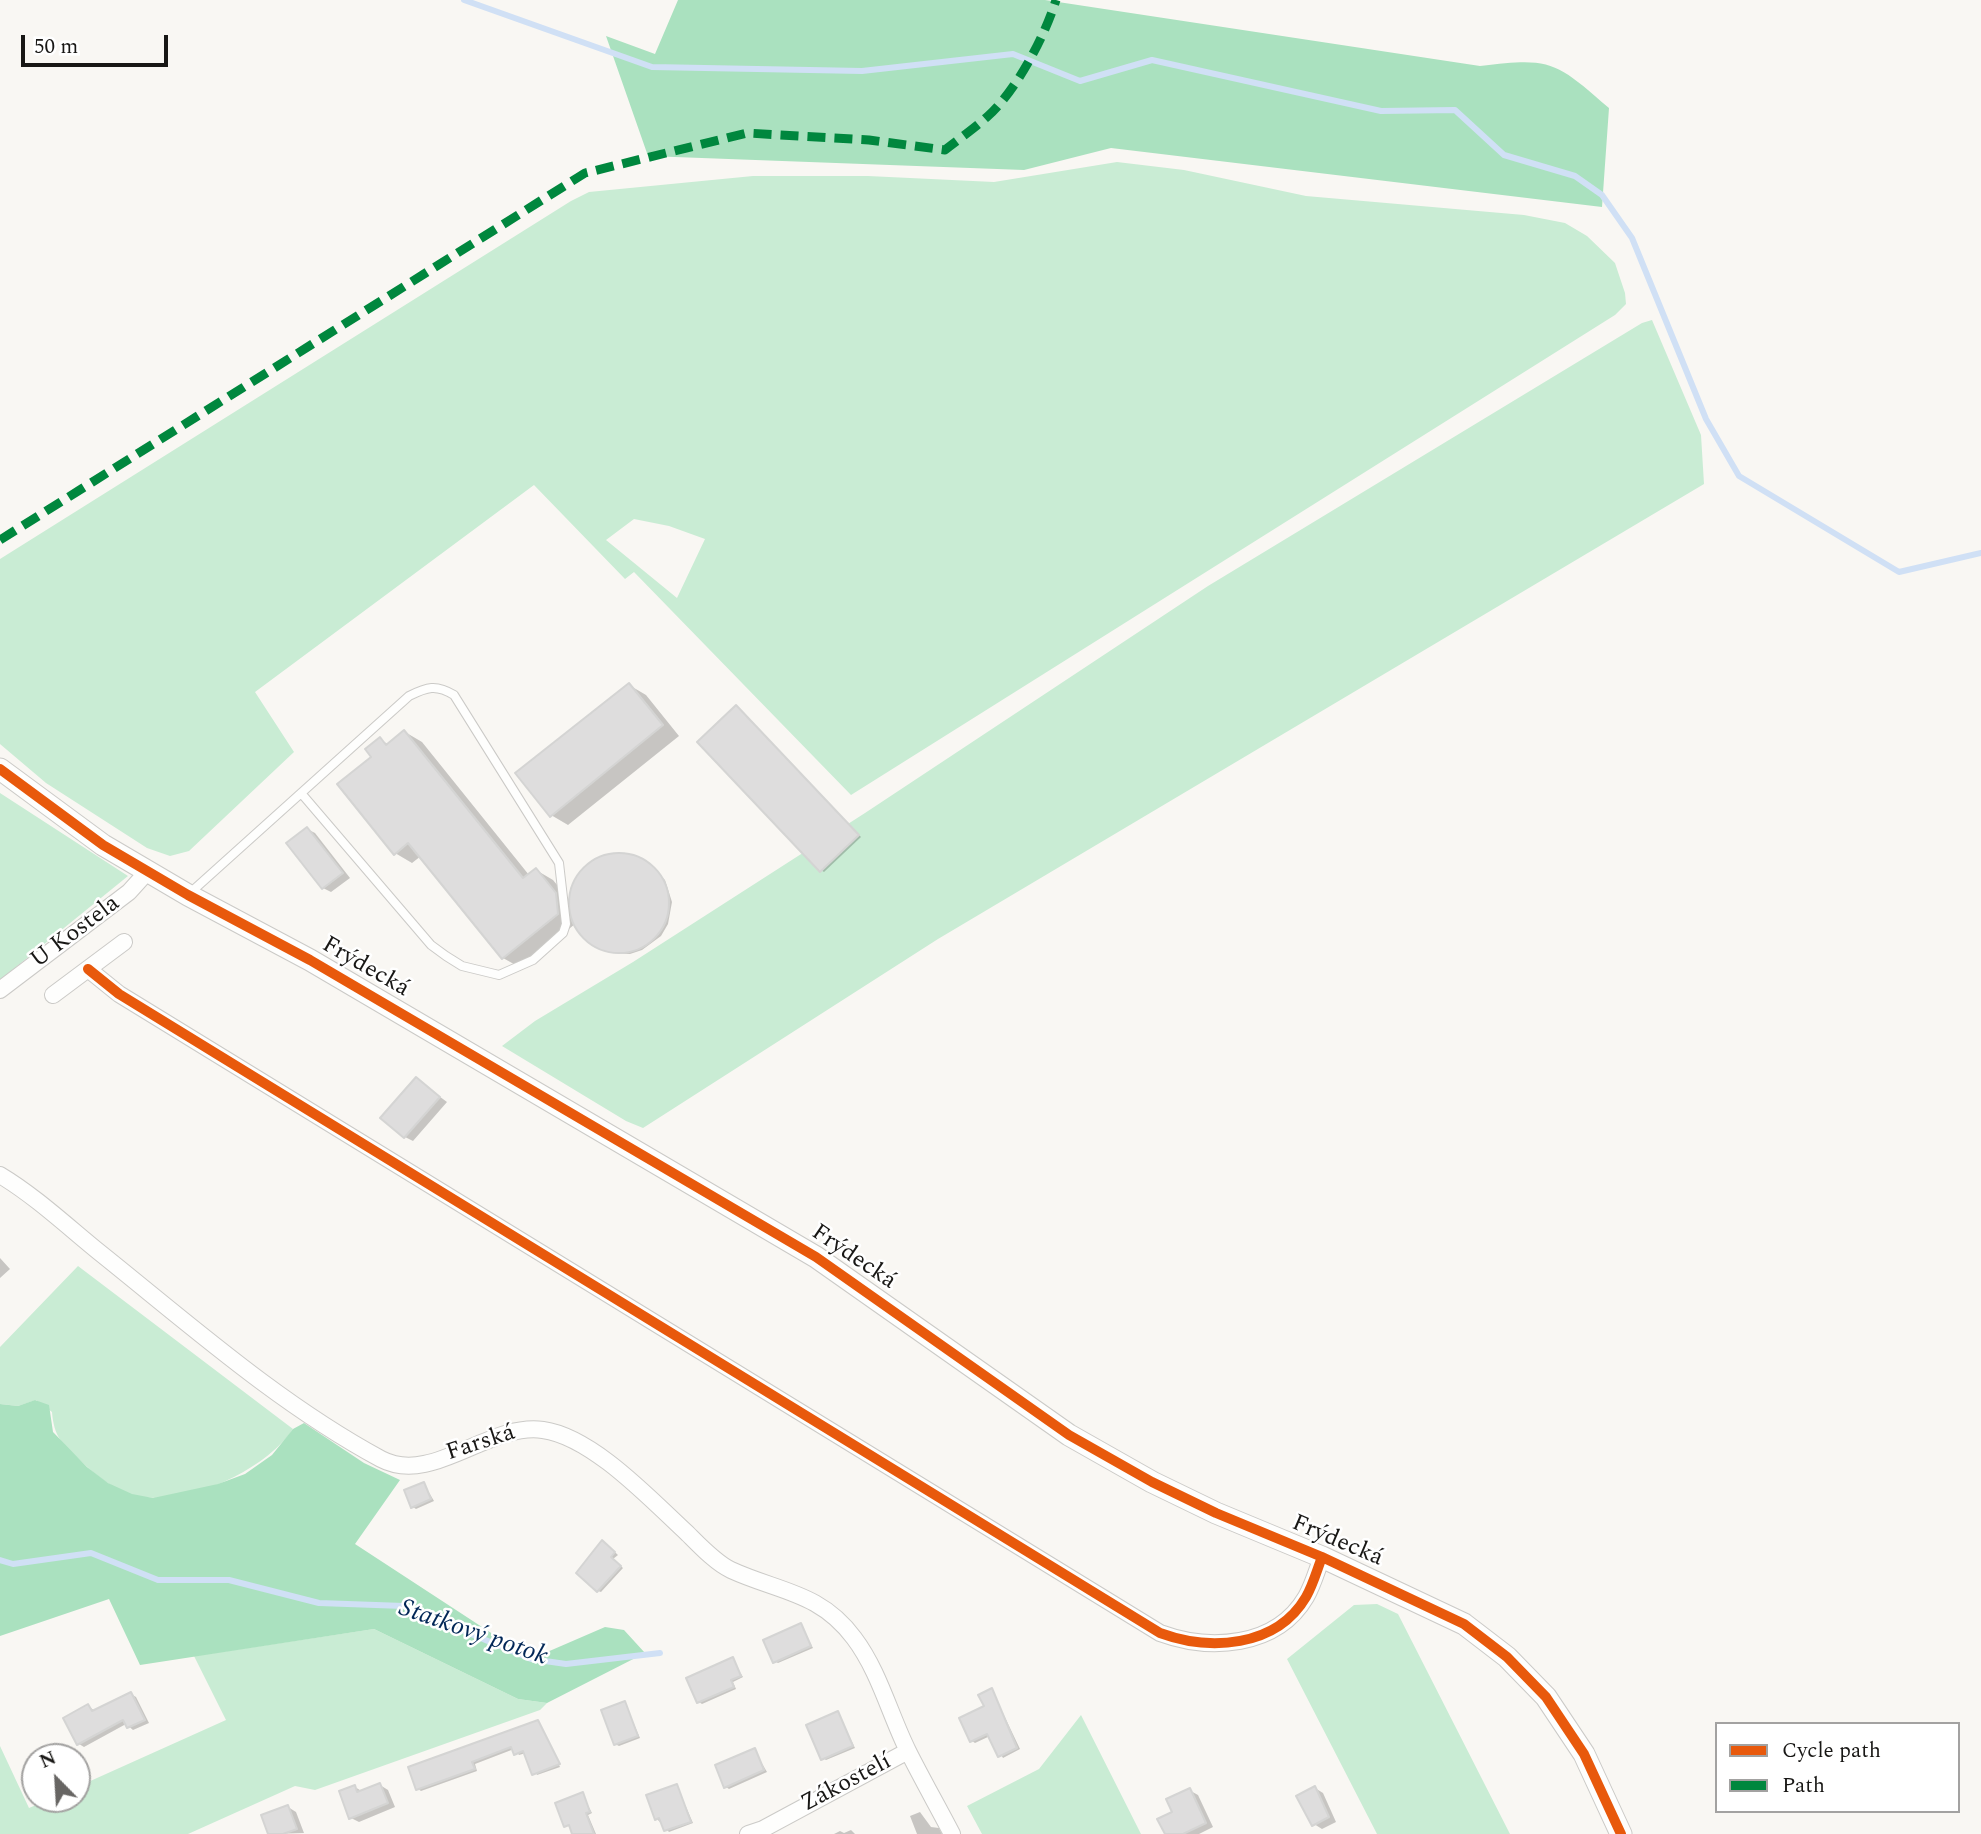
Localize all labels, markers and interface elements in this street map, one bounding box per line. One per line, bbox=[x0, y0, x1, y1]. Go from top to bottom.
scale bar bbox=[24, 21, 172, 65]
text: 50 m bbox=[34, 31, 78, 63]
street label: U Kostela bbox=[26, 890, 126, 976]
street label: Frýdecká bbox=[316, 931, 414, 1005]
street label: Frýdecká bbox=[805, 1219, 901, 1297]
street label: Farská bbox=[443, 1419, 519, 1469]
street label: Frýdecká bbox=[1287, 1510, 1387, 1574]
water label: Statkový potok bbox=[394, 1594, 552, 1674]
legend bbox=[1715, 1722, 1960, 1813]
text: Cycle path bbox=[1782, 1735, 1881, 1767]
north arrow bbox=[21, 1743, 91, 1813]
text: N bbox=[35, 1744, 61, 1777]
street label: Zákostelí bbox=[797, 1748, 897, 1820]
text: Path bbox=[1782, 1770, 1825, 1802]

